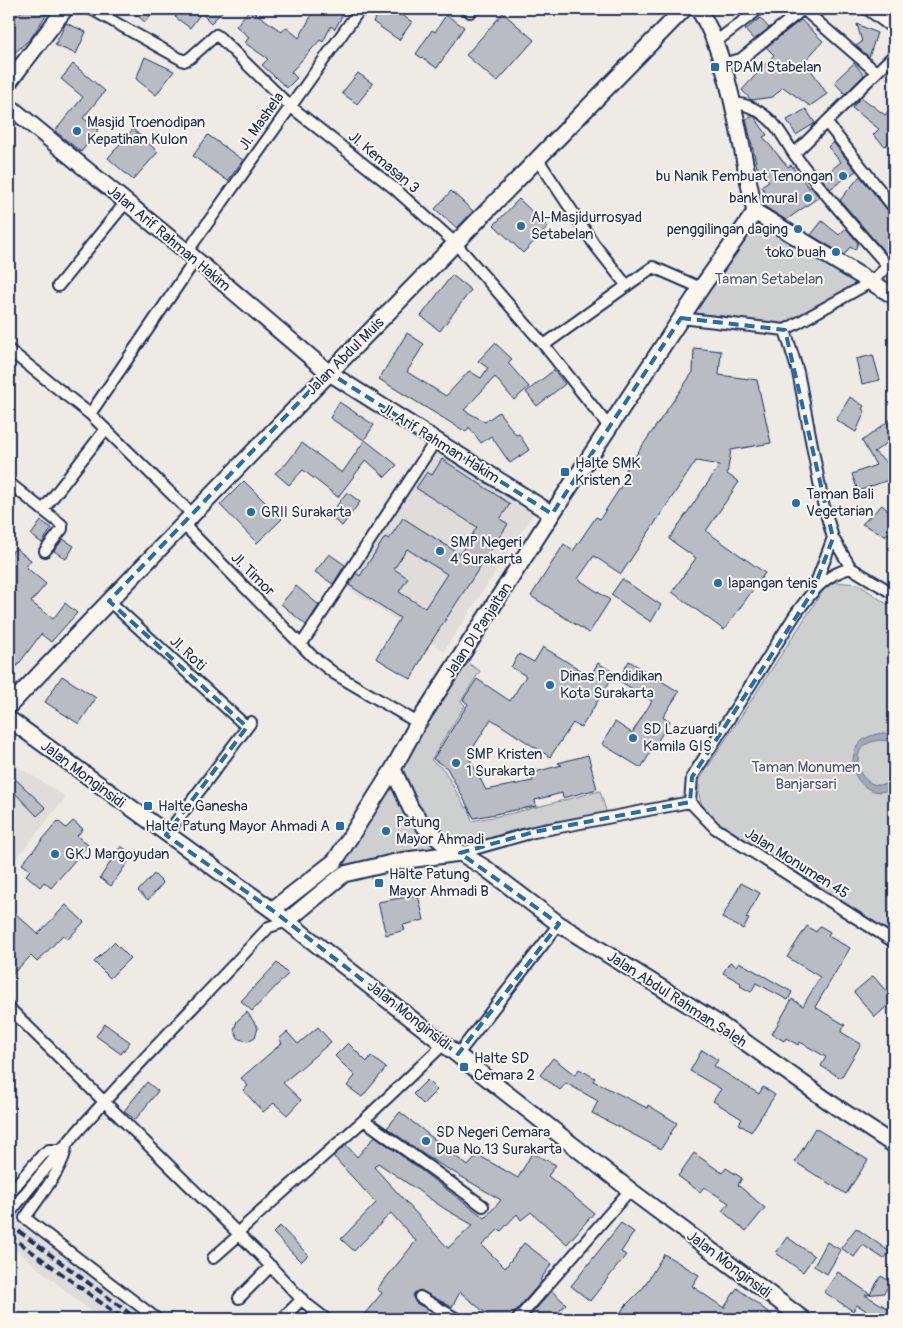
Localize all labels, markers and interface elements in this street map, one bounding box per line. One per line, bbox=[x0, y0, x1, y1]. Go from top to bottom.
place label: PDAM Stabelan bbox=[725, 58, 822, 77]
marker: PDAM Stabelan bbox=[709, 61, 721, 73]
street label: Jl. Mashela bbox=[234, 88, 288, 154]
place label: Masjid Troenodipan Kepatihan Kulon bbox=[87, 113, 205, 149]
marker: Masjid Troenodipan Kepatihan Kulon bbox=[71, 125, 83, 137]
street label: Jl. Kemasan 3 bbox=[344, 127, 423, 198]
place label: bu Nanik Pembuat Tenongan bbox=[656, 167, 833, 186]
marker: bu Nanik Pembuat Tenongan bbox=[837, 170, 849, 182]
street label: Jalan Arif Rahman Hakim bbox=[103, 181, 234, 296]
place label: bank mural bbox=[729, 189, 798, 208]
marker: bank mural bbox=[802, 192, 814, 204]
place label: Al-Masjidurrosyad Setabelan bbox=[531, 208, 642, 244]
marker: Al-Masjidurrosyad Setabelan bbox=[515, 220, 527, 232]
place label: penggilingan daging bbox=[667, 220, 788, 239]
marker: penggilingan daging bbox=[792, 223, 804, 235]
place label: toko buah bbox=[764, 243, 826, 262]
marker: toko buah bbox=[830, 246, 842, 258]
park label: Taman Setabelan bbox=[715, 270, 823, 289]
street label: Jalan Abdul Muis bbox=[302, 313, 389, 399]
street label: Jl. Arif Rahman Hakim bbox=[377, 399, 503, 488]
place label: Halte SMK Kristen 2 bbox=[575, 454, 640, 490]
marker: Halte SMK Kristen 2 bbox=[559, 466, 571, 478]
place label: Taman Bali Vegetarian bbox=[806, 485, 874, 521]
marker: Taman Bali Vegetarian bbox=[790, 497, 802, 509]
place label: GRII Surakarta bbox=[261, 503, 352, 522]
marker: GRII Surakarta bbox=[245, 506, 257, 518]
place label: SMP Negeri 4 Surakarta bbox=[450, 533, 522, 569]
marker: SMP Negeri 4 Surakarta bbox=[434, 545, 446, 557]
street label: Jl. Timor bbox=[227, 548, 279, 601]
place label: lapangan tenis bbox=[728, 574, 818, 593]
marker: lapangan tenis bbox=[712, 577, 724, 589]
street label: Jalan DI Panjaitan bbox=[441, 579, 516, 681]
street label: Jl. Roti bbox=[166, 632, 210, 675]
place label: Dinas Pendidikan Kota Surakarta bbox=[560, 667, 663, 703]
marker: Dinas Pendidikan Kota Surakarta bbox=[544, 679, 556, 691]
place label: SD Lazuardi Kamila GIS bbox=[643, 720, 718, 756]
marker: SD Lazuardi Kamila GIS bbox=[627, 732, 639, 744]
street label: Jalan Monginsidi bbox=[37, 736, 129, 813]
place label: SMP Kristen 1 Surakarta bbox=[466, 745, 543, 781]
marker: SMP Kristen 1 Surakarta bbox=[450, 757, 462, 769]
park label: Taman Monumen Banjarsari bbox=[751, 758, 861, 794]
place label: Halte Ganesha bbox=[158, 797, 248, 816]
marker: Halte Ganesha bbox=[142, 800, 154, 812]
place label: Patung Mayor Ahmadi bbox=[396, 813, 484, 849]
place label: Halte Patung Mayor Ahmadi A bbox=[145, 817, 330, 836]
marker: Halte Patung Mayor Ahmadi A bbox=[334, 820, 346, 832]
street label: Jalan Monumen 45 bbox=[741, 824, 852, 903]
marker: Patung Mayor Ahmadi bbox=[380, 825, 392, 837]
place label: GKJ Margoyudan bbox=[65, 845, 169, 864]
marker: GKJ Margoyudan bbox=[49, 848, 61, 860]
place label: Halte Patung Mayor Ahmadi B bbox=[389, 865, 489, 901]
marker: Halte Patung Mayor Ahmadi B bbox=[373, 877, 385, 889]
street label: Jalan Abdul Rahman Saleh bbox=[603, 947, 750, 1052]
street label: Jalan Monginsidi bbox=[363, 977, 455, 1054]
place label: Halte SD Cemara 2 bbox=[474, 1049, 535, 1085]
marker: Halte SD Cemara 2 bbox=[458, 1061, 470, 1073]
place label: SD Negeri Cemara Dua No.13 Surakarta bbox=[436, 1123, 562, 1159]
marker: SD Negeri Cemara Dua No.13 Surakarta bbox=[420, 1135, 432, 1147]
street label: Jalan Monginsidi bbox=[683, 1226, 775, 1303]

